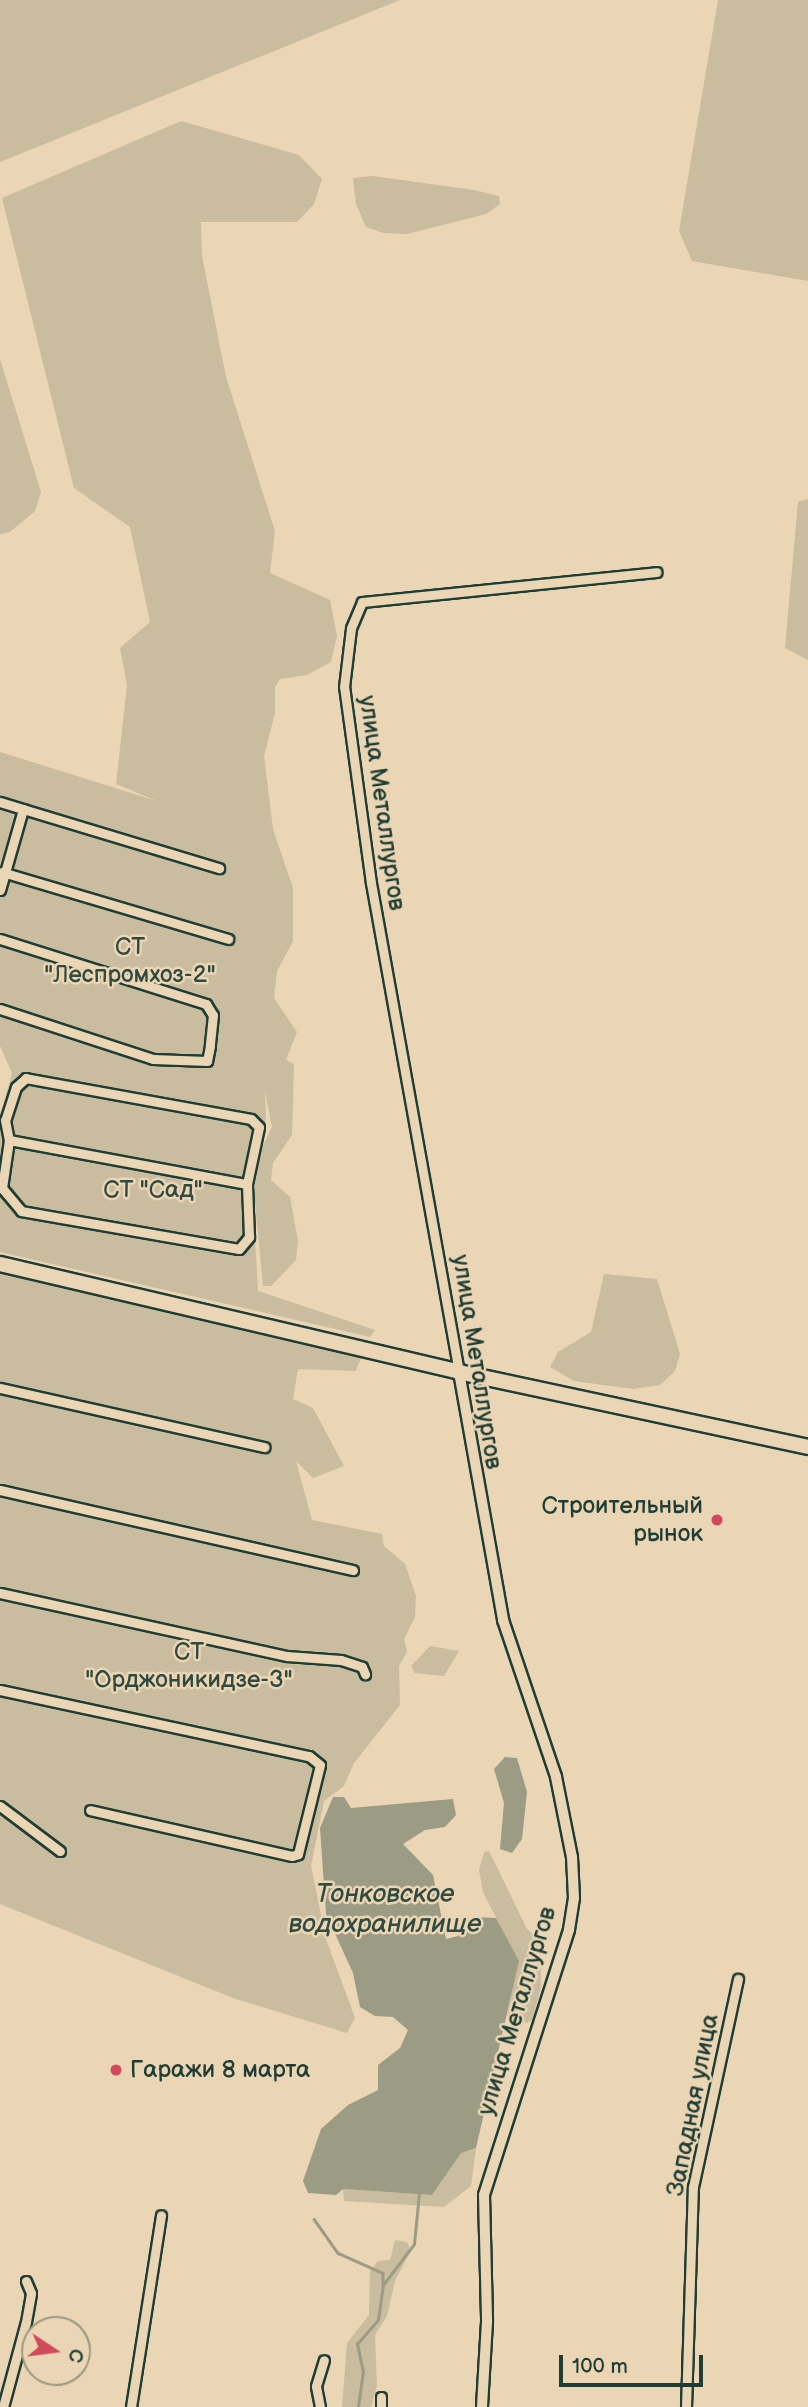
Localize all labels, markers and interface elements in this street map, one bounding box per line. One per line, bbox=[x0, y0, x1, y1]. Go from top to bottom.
street label: улица Металлургов bbox=[353, 694, 411, 912]
park label: СТ "Леспромхоз-2" bbox=[44, 933, 216, 989]
park label: СТ "Сад" bbox=[103, 1176, 203, 1204]
street label: улица Металлургов bbox=[446, 1253, 508, 1471]
place label: Строительный рынок bbox=[542, 1492, 703, 1548]
marker: Строительный рынок bbox=[709, 1512, 725, 1528]
park label: СТ "Орджоникидзе-3" bbox=[85, 1638, 293, 1694]
water label: Тонковское водохранилище bbox=[289, 1879, 481, 1940]
street label: улица Металлургов bbox=[472, 1903, 562, 2119]
street label: Западная улица bbox=[661, 2012, 725, 2198]
place label: Гаражи 8 марта bbox=[130, 2056, 310, 2084]
marker: Гаражи 8 марта bbox=[108, 2062, 124, 2078]
north arrow bbox=[21, 2316, 91, 2386]
scale bar bbox=[563, 2340, 706, 2384]
text: С bbox=[62, 2346, 88, 2364]
text: 100 m bbox=[572, 2354, 628, 2379]

